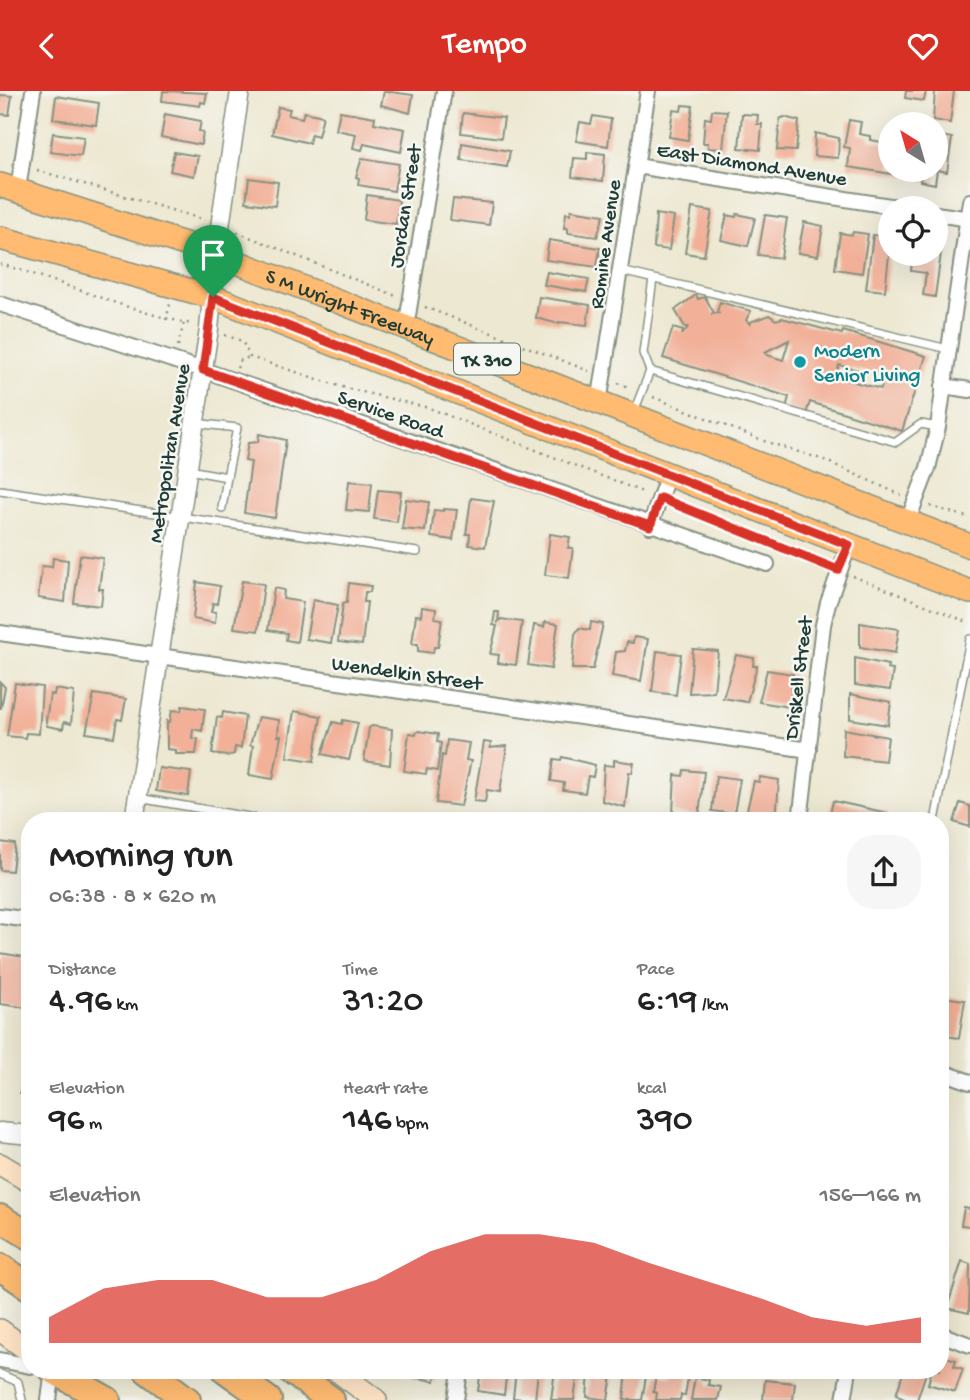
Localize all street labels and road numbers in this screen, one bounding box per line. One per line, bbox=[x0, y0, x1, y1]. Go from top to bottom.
street label: East Diamond Avenue bbox=[655, 139, 849, 194]
street label: Jordan Street bbox=[385, 141, 430, 270]
street label: Romine Avenue bbox=[586, 177, 629, 311]
street label: S M Wright Freeway bbox=[261, 265, 437, 353]
road number: TX 310 bbox=[454, 343, 520, 375]
street label: Metropolitan Avenue bbox=[145, 361, 198, 545]
street label: Service Road bbox=[333, 386, 448, 447]
street label: Driskell Street bbox=[780, 613, 821, 743]
street label: Wendelkin Street bbox=[330, 653, 486, 699]

